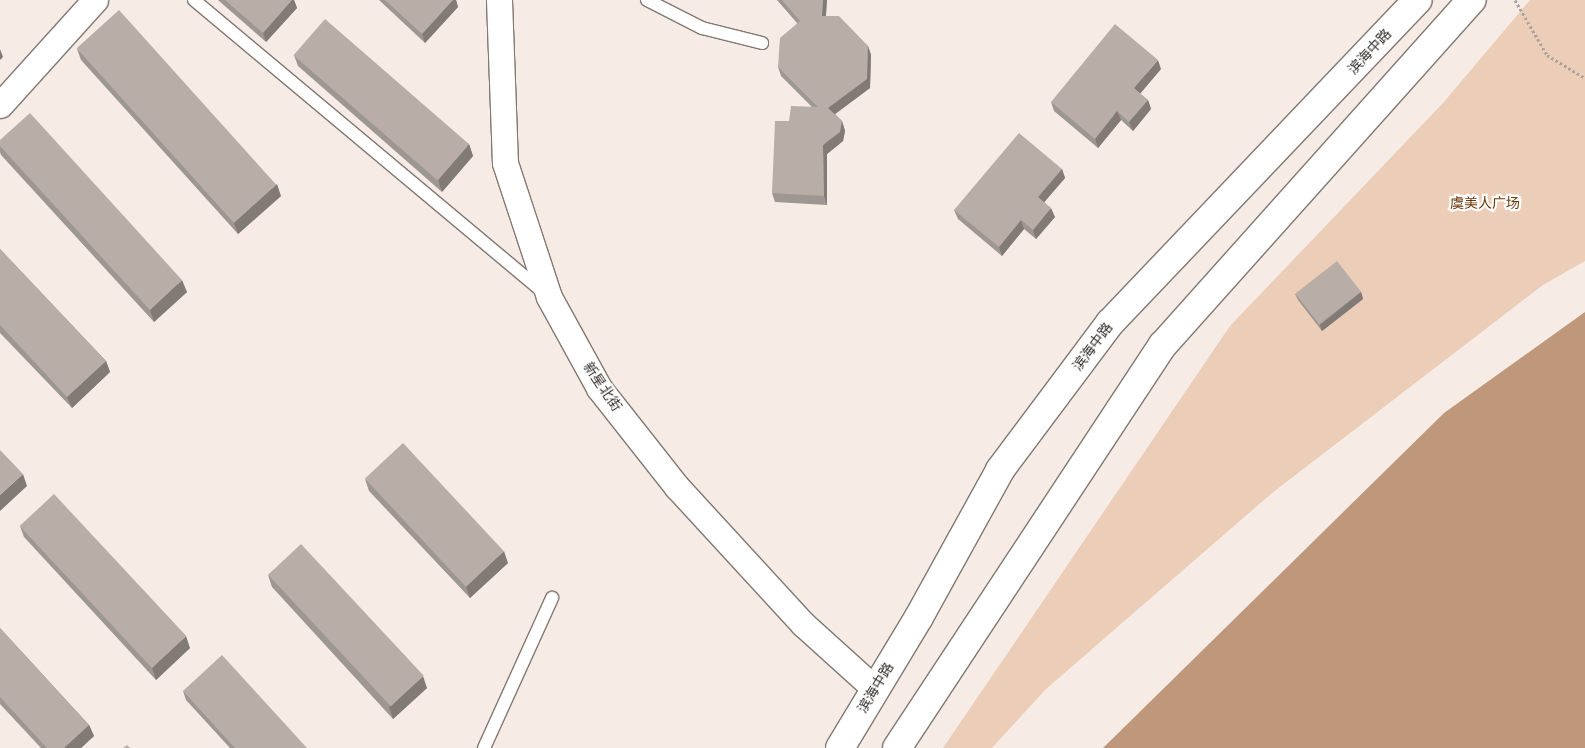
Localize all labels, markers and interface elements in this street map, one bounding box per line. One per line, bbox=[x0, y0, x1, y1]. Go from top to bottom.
street label: 滨海中路 bbox=[1345, 26, 1395, 78]
park label: 虞美人广场 bbox=[1450, 196, 1520, 212]
street label: 滨海中路 bbox=[1069, 320, 1117, 374]
street label: 新星北街 bbox=[579, 359, 625, 415]
street label: 滨海中路 bbox=[854, 660, 898, 716]

